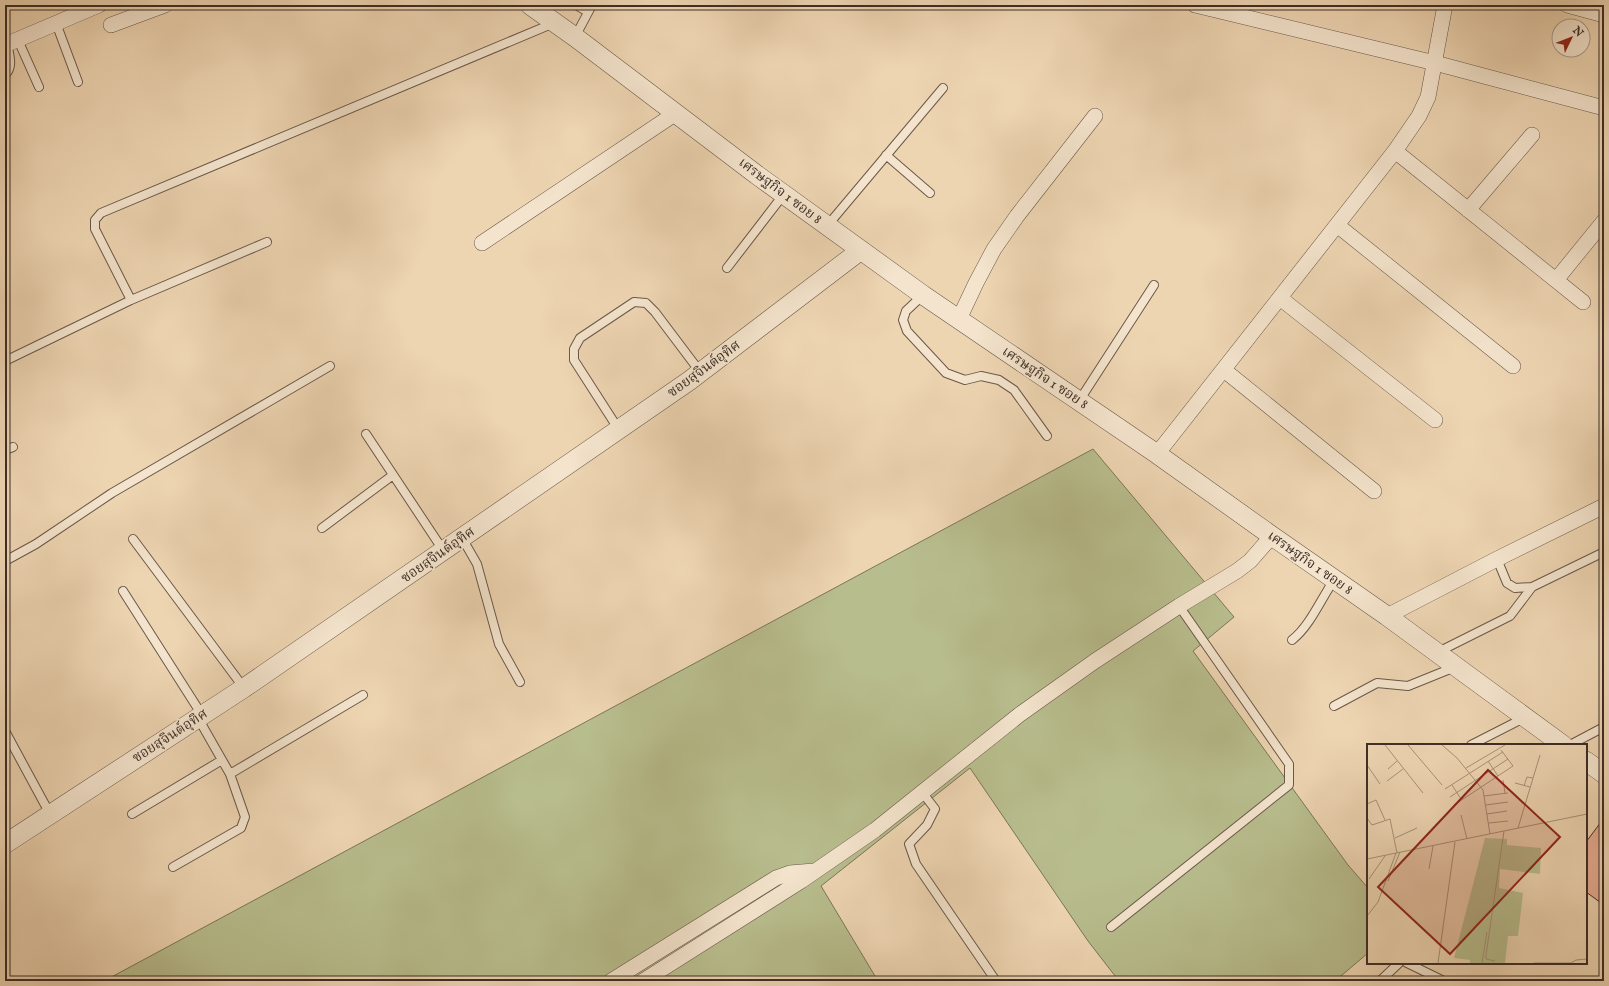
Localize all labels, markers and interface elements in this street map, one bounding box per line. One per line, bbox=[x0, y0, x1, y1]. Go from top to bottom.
north arrow bbox=[1551, 18, 1591, 58]
text: N bbox=[1569, 23, 1586, 40]
street label: เศรษฐกิจ 1 ซอย 8 bbox=[735, 154, 825, 228]
street label: ซอยสุจินต์อุทิศ bbox=[663, 336, 744, 402]
street label: เศรษฐกิจ 1 ซอย 8 bbox=[999, 343, 1091, 413]
street label: ซอยสุจินต์อุทิศ bbox=[397, 522, 478, 587]
street label: เศรษฐกิจ 1 ซอย 8 bbox=[1264, 527, 1356, 599]
street label: ซอยสุจินต์อุทิศ bbox=[128, 704, 211, 767]
inset map bbox=[1367, 744, 1587, 964]

